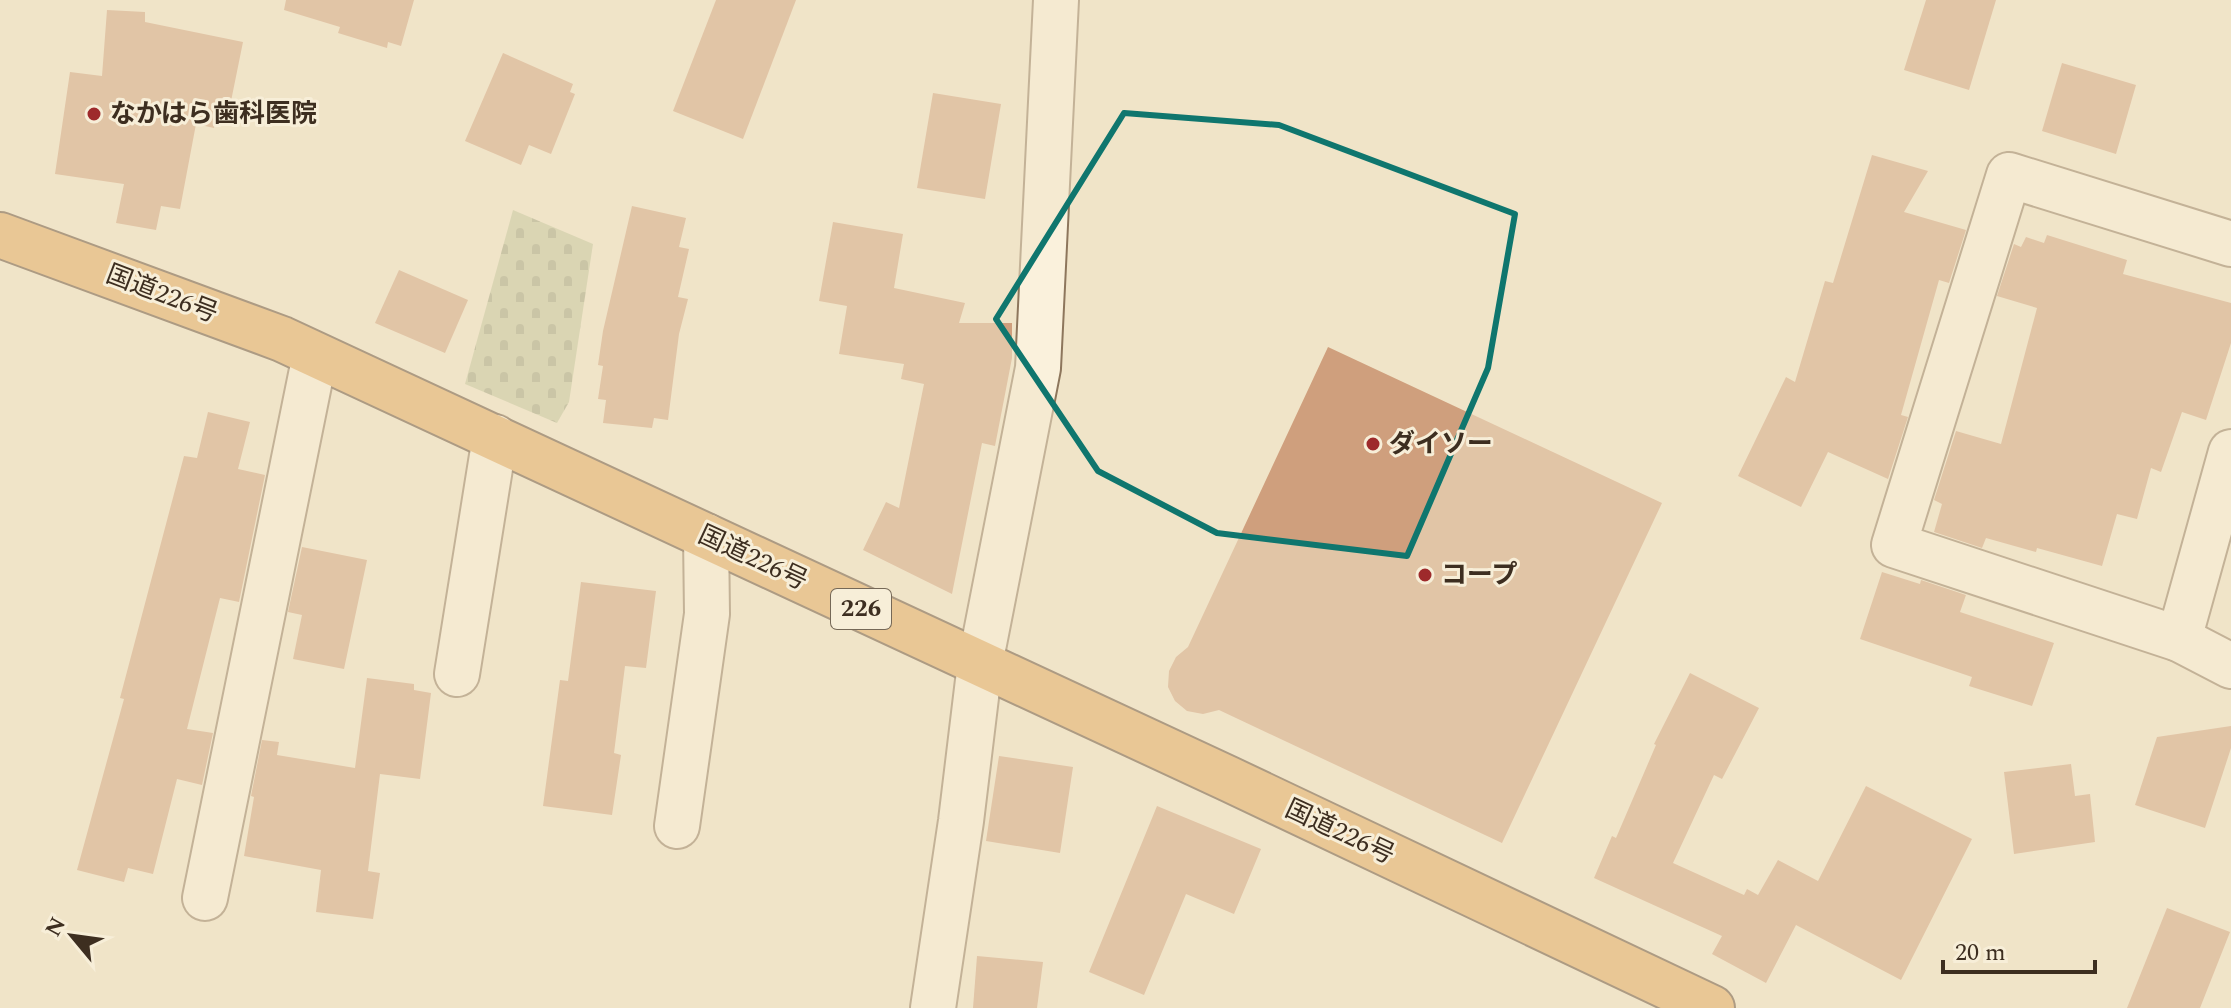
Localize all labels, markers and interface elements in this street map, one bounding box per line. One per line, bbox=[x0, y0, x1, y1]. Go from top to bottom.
place label: なかはら歯科医院 bbox=[110, 94, 317, 134]
marker: なかはら歯科医院 bbox=[85, 105, 103, 123]
street label: 国道226号 bbox=[100, 254, 224, 334]
place label: ダイソー bbox=[1389, 424, 1493, 464]
marker: ダイソー bbox=[1364, 435, 1382, 453]
street label: 国道226号 bbox=[692, 515, 814, 601]
place label: コープ bbox=[1441, 555, 1517, 595]
marker: コープ bbox=[1416, 566, 1434, 584]
road number: 226 bbox=[831, 589, 891, 629]
street label: 国道226号 bbox=[1279, 789, 1401, 875]
north arrow bbox=[32, 896, 112, 976]
text: N bbox=[37, 911, 75, 943]
scale bar bbox=[1943, 924, 2095, 974]
text: 20 m bbox=[1955, 935, 2006, 971]

